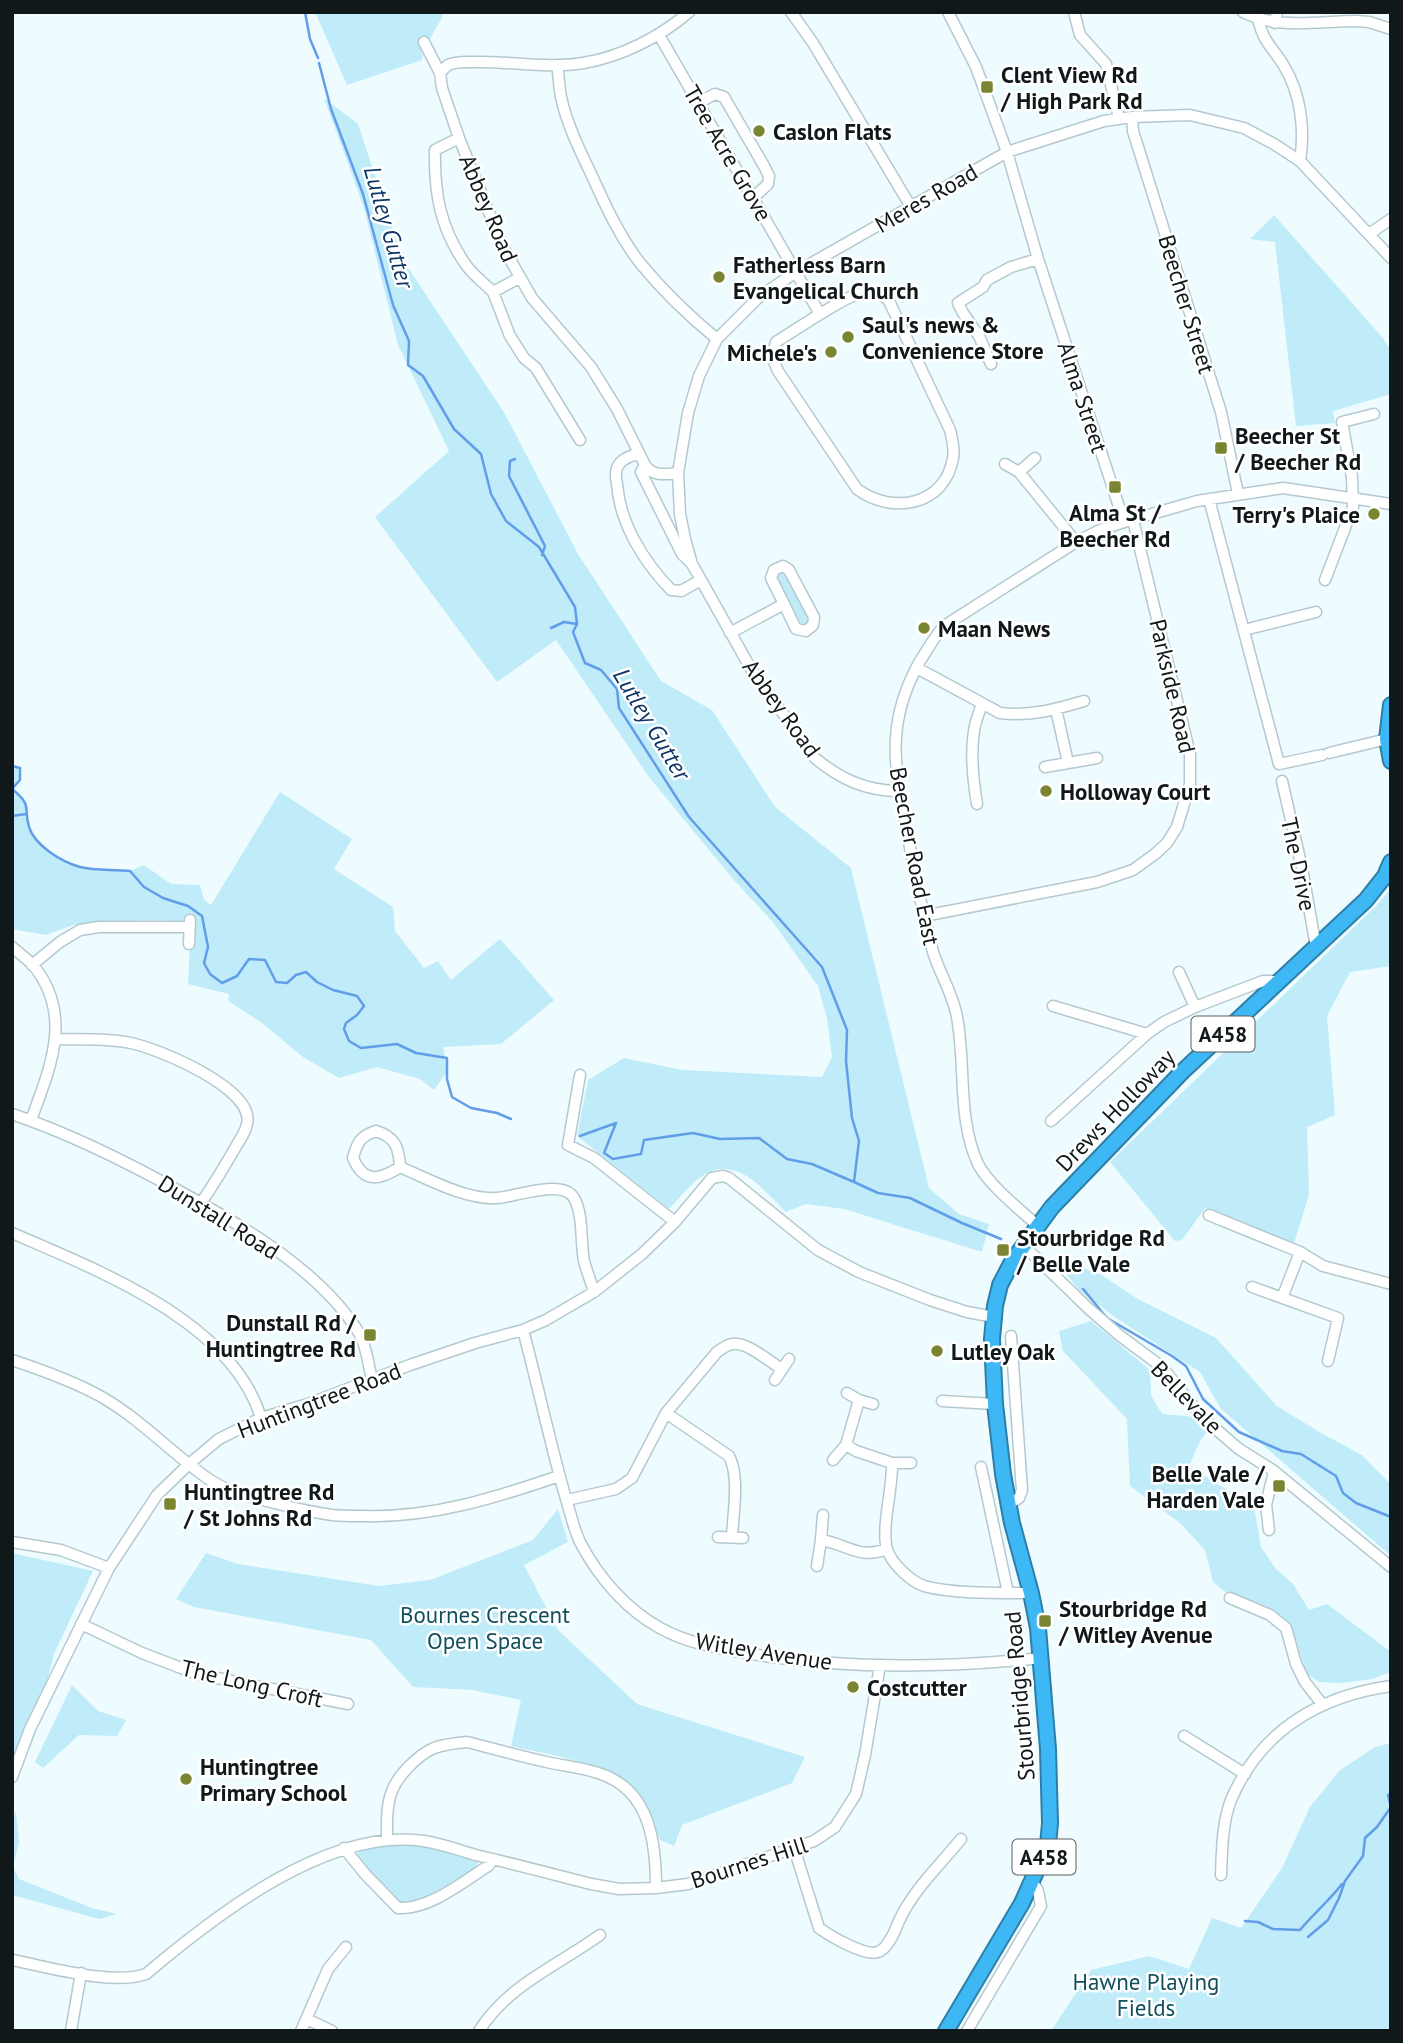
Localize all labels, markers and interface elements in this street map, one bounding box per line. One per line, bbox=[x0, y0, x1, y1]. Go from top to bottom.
place label: Clent View Rd / High Park Rd bbox=[1000, 60, 1143, 115]
marker: Clent View Rd / High Park Rd bbox=[979, 79, 995, 95]
street label: Tree Acre Grove bbox=[677, 80, 779, 226]
place label: Caslon Flats bbox=[773, 117, 892, 146]
marker: Caslon Flats bbox=[751, 123, 767, 139]
street label: Abbey Road bbox=[453, 150, 525, 266]
street label: Meres Road bbox=[869, 157, 983, 239]
water label: Lutley Gutter bbox=[357, 162, 422, 294]
street label: Beecher Street bbox=[1152, 231, 1222, 377]
place label: Fatherless Barn Evangelical Church bbox=[733, 250, 919, 305]
marker: Fatherless Barn Evangelical Church bbox=[711, 269, 727, 285]
place label: Saul's news & Convenience Store bbox=[862, 310, 1044, 365]
marker: Saul's news & Convenience Store bbox=[840, 329, 856, 345]
place label: Michele's bbox=[727, 338, 817, 367]
street label: Alma Street bbox=[1051, 338, 1115, 456]
marker: Michele's bbox=[823, 344, 839, 360]
place label: Beecher St / Beecher Rd bbox=[1234, 421, 1361, 476]
marker: Beecher St / Beecher Rd bbox=[1213, 440, 1229, 456]
marker: Alma St / Beecher Rd bbox=[1107, 479, 1123, 495]
place label: Alma St / Beecher Rd bbox=[1059, 498, 1171, 553]
place label: Terry's Plaice bbox=[1233, 500, 1360, 529]
marker: Terry's Plaice bbox=[1366, 506, 1382, 522]
place label: Maan News bbox=[938, 614, 1051, 643]
street label: Parkside Road bbox=[1143, 616, 1203, 756]
marker: Maan News bbox=[916, 620, 932, 636]
street label: Abbey Road bbox=[737, 653, 827, 763]
water label: Lutley Gutter bbox=[606, 662, 699, 788]
street label: Beecher Road East bbox=[884, 764, 947, 948]
place label: Holloway Court bbox=[1060, 777, 1210, 806]
marker: Holloway Court bbox=[1038, 783, 1054, 799]
street label: The Drive bbox=[1275, 815, 1323, 913]
road number: A458 bbox=[1192, 1016, 1254, 1052]
street label: Drews Holloway bbox=[1049, 1042, 1181, 1177]
street label: Dunstall Road bbox=[153, 1168, 285, 1266]
place label: Stourbridge Rd / Belle Vale bbox=[1016, 1223, 1165, 1278]
marker: Stourbridge Rd / Belle Vale bbox=[995, 1242, 1011, 1258]
place label: Dunstall Rd / Huntingtree Rd bbox=[206, 1308, 357, 1363]
marker: Dunstall Rd / Huntingtree Rd bbox=[362, 1327, 378, 1343]
place label: Lutley Oak bbox=[951, 1337, 1056, 1366]
marker: Lutley Oak bbox=[929, 1343, 945, 1359]
street label: Bellevale bbox=[1145, 1354, 1229, 1440]
street label: Huntingtree Road bbox=[233, 1355, 405, 1445]
place label: Belle Vale / Harden Vale bbox=[1146, 1459, 1266, 1514]
place label: Huntingtree Rd / St Johns Rd bbox=[183, 1477, 334, 1532]
marker: Belle Vale / Harden Vale bbox=[1271, 1478, 1287, 1494]
marker: Huntingtree Rd / St Johns Rd bbox=[162, 1496, 178, 1512]
place label: Stourbridge Rd / Witley Avenue bbox=[1058, 1594, 1213, 1649]
park label: Bournes Crescent Open Space bbox=[400, 1600, 570, 1655]
street label: Stourbridge Road bbox=[997, 1610, 1041, 1782]
marker: Stourbridge Rd / Witley Avenue bbox=[1037, 1613, 1053, 1629]
street label: Witley Avenue bbox=[694, 1626, 834, 1676]
street label: The Long Croft bbox=[178, 1653, 326, 1713]
place label: Costcutter bbox=[867, 1673, 968, 1702]
marker: Costcutter bbox=[845, 1679, 861, 1695]
place label: Huntingtree Primary School bbox=[200, 1752, 347, 1807]
marker: Huntingtree Primary School bbox=[178, 1771, 194, 1787]
street label: Bournes Hill bbox=[687, 1829, 811, 1895]
road number: A458 bbox=[1012, 1840, 1076, 1874]
park label: Hawne Playing Fields bbox=[1073, 1967, 1219, 2022]

